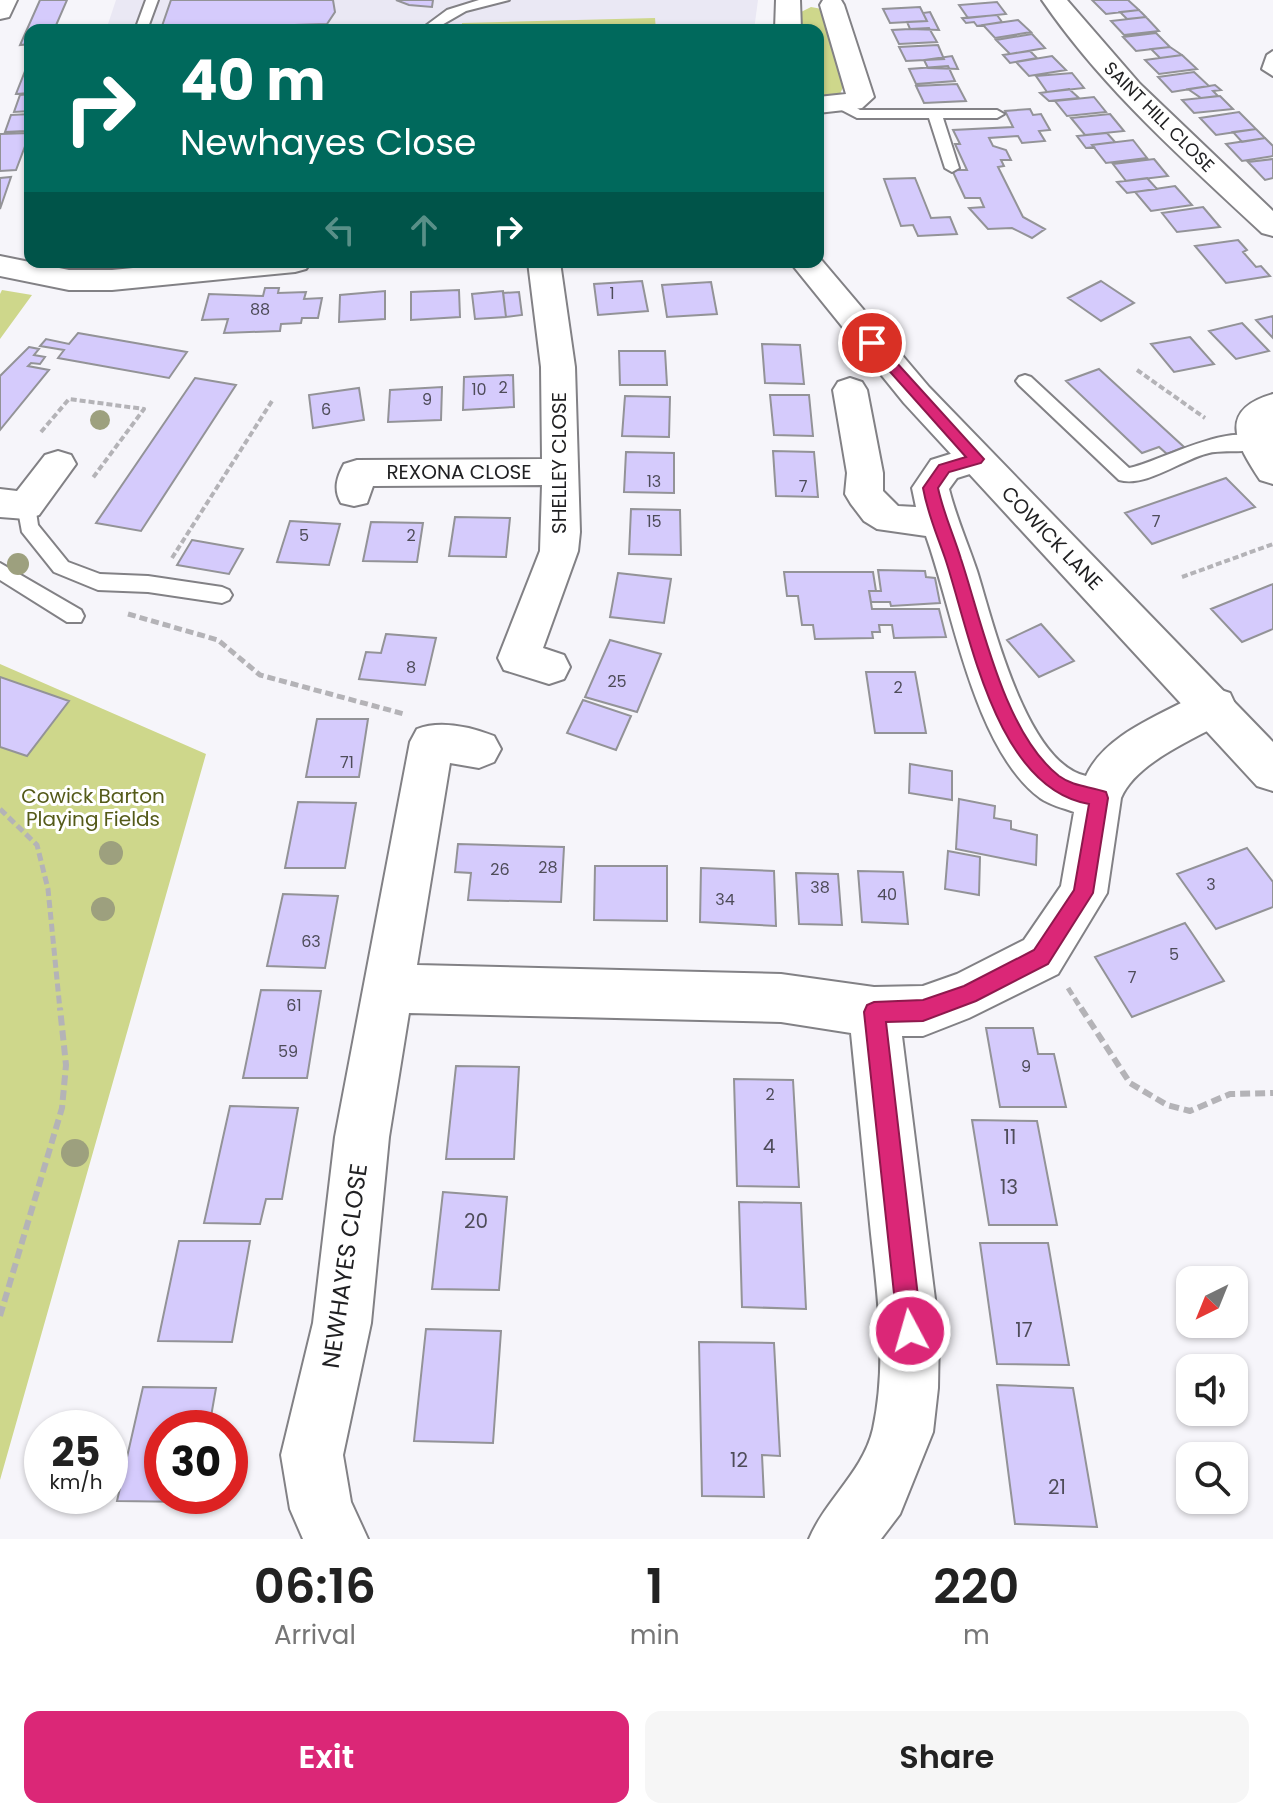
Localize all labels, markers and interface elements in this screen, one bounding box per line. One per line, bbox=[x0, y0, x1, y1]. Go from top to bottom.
text: 40 m bbox=[180, 41, 326, 120]
icon: right bbox=[48, 56, 152, 160]
street label: SAINT HILL CLOSE bbox=[1098, 56, 1220, 178]
text: Newhayes Close bbox=[180, 117, 476, 168]
icon: left bbox=[318, 208, 362, 252]
icon: ahead bbox=[402, 208, 446, 252]
icon: right bbox=[486, 208, 530, 252]
house number: 1 bbox=[609, 282, 615, 305]
house number: 88 bbox=[250, 298, 270, 321]
pin bbox=[838, 309, 906, 377]
icon: arrive bbox=[850, 321, 894, 365]
house number: 2 bbox=[498, 376, 508, 399]
house number: 10 bbox=[471, 378, 487, 401]
house number: 9 bbox=[422, 388, 432, 411]
street label: SHELLEY CLOSE bbox=[545, 392, 573, 534]
house number: 6 bbox=[321, 398, 331, 421]
street label: REXONA CLOSE bbox=[386, 458, 532, 486]
house number: 13 bbox=[647, 470, 661, 493]
house number: 7 bbox=[799, 475, 808, 498]
street label: COWICK LANE bbox=[995, 480, 1109, 596]
house number: 15 bbox=[646, 510, 662, 533]
house number: 7 bbox=[1152, 510, 1161, 533]
house number: 5 bbox=[299, 524, 309, 547]
house number: 2 bbox=[406, 524, 416, 547]
house number: 8 bbox=[406, 656, 416, 679]
house number: 25 bbox=[607, 670, 627, 693]
house number: 2 bbox=[893, 676, 903, 699]
house number: 71 bbox=[340, 751, 354, 774]
park label: Cowick Barton Playing Fields bbox=[21, 782, 165, 833]
house number: 28 bbox=[538, 856, 558, 879]
house number: 26 bbox=[490, 858, 510, 881]
house number: 3 bbox=[1206, 873, 1216, 896]
house number: 38 bbox=[810, 876, 830, 899]
house number: 40 bbox=[877, 883, 897, 906]
house number: 34 bbox=[715, 888, 735, 911]
house number: 63 bbox=[301, 930, 321, 953]
house number: 5 bbox=[1169, 943, 1179, 966]
house number: 7 bbox=[1128, 966, 1137, 989]
house number: 61 bbox=[286, 994, 302, 1017]
house number: 59 bbox=[278, 1040, 298, 1063]
house number: 9 bbox=[1021, 1055, 1031, 1078]
house number: 2 bbox=[765, 1083, 775, 1106]
house number: 11 bbox=[1004, 1123, 1016, 1151]
house number: 4 bbox=[763, 1132, 775, 1160]
street label: NEWHAYES CLOSE bbox=[314, 1161, 375, 1370]
house number: 13 bbox=[1000, 1173, 1018, 1201]
house number: 20 bbox=[464, 1207, 488, 1235]
north arrow bbox=[1176, 1266, 1248, 1338]
map controls bbox=[1176, 1266, 1248, 1514]
position arrow bbox=[868, 1289, 952, 1373]
house number: 17 bbox=[1015, 1316, 1033, 1344]
button: sound bbox=[1176, 1354, 1248, 1426]
speed limit sign: 30 bbox=[144, 1410, 248, 1514]
text: 25 bbox=[52, 1424, 100, 1480]
button: search bbox=[1176, 1442, 1248, 1514]
house number: 12 bbox=[730, 1446, 748, 1474]
text: km/h bbox=[49, 1468, 103, 1496]
house number: 21 bbox=[1048, 1473, 1066, 1501]
text: 06:16 bbox=[254, 1553, 376, 1620]
text: 1 bbox=[646, 1553, 663, 1620]
text: 220 bbox=[933, 1553, 1019, 1620]
text: Arrival bbox=[274, 1617, 356, 1653]
text: min bbox=[630, 1617, 680, 1653]
text: m bbox=[963, 1617, 990, 1653]
button: Exit bbox=[24, 1711, 629, 1803]
button: Share bbox=[645, 1711, 1249, 1803]

